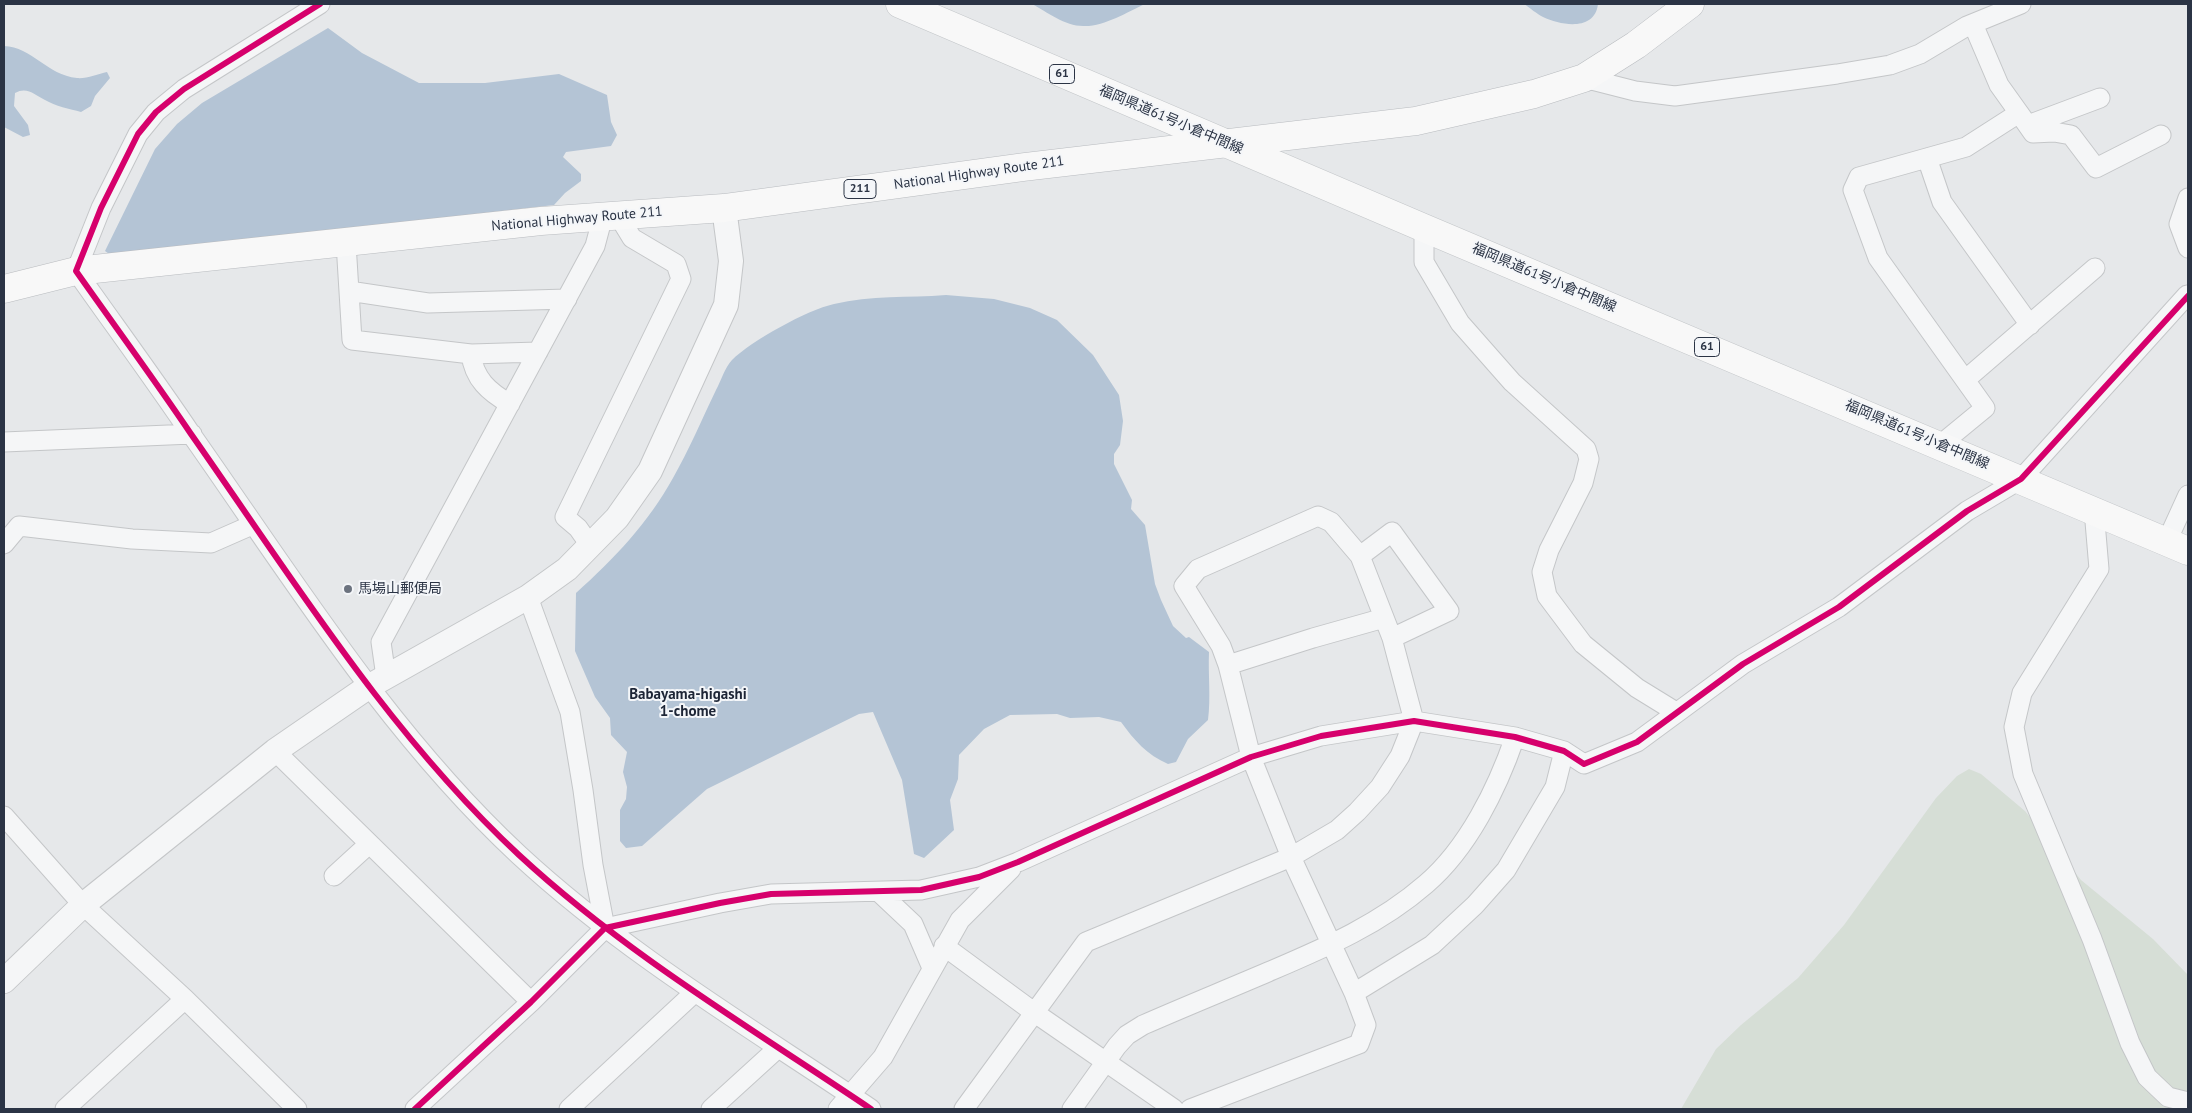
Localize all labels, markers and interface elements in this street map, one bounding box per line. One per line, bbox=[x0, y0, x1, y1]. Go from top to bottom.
road number: 61 bbox=[1050, 64, 1074, 84]
street label: 福岡県道61号小倉中間線 bbox=[1096, 82, 1246, 158]
street label: National Highway Route 211 bbox=[893, 153, 1065, 193]
road number: 211 bbox=[844, 180, 876, 198]
street label: National Highway Route 211 bbox=[491, 203, 663, 235]
street label: 福岡県道61号小倉中間線 bbox=[1469, 240, 1619, 316]
road number: 61 bbox=[1694, 338, 1720, 357]
street label: 福岡県道61号小倉中間線 bbox=[1842, 397, 1992, 473]
place label: 馬場山郵便局 bbox=[358, 581, 442, 597]
marker: 馬場山郵便局 bbox=[342, 583, 354, 595]
district label: Babayama-higashi 1-chome bbox=[629, 686, 747, 721]

